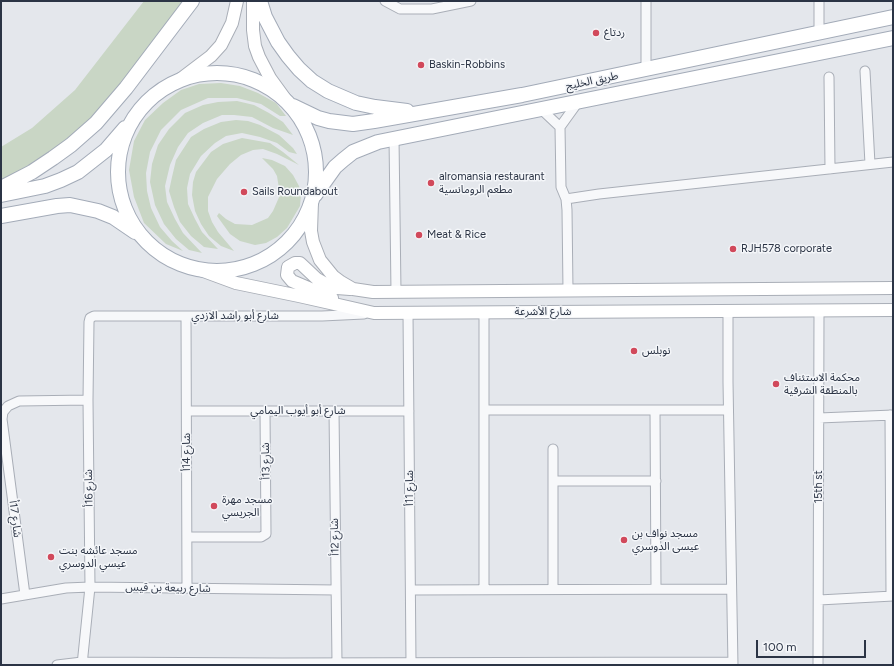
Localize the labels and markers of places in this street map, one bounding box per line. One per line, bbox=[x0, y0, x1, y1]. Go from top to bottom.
place label: ردتاغ bbox=[604, 26, 625, 40]
marker: ردتاغ bbox=[591, 28, 601, 38]
place label: Baskin-Robbins bbox=[429, 58, 505, 72]
marker: Baskin-Robbins bbox=[416, 60, 426, 70]
place label: alromansia restaurant مطعم الرومانسية bbox=[439, 170, 545, 196]
marker: alromansia restaurant مطعم الرومانسية bbox=[426, 178, 436, 188]
place label: Sails Roundabout bbox=[252, 185, 338, 199]
marker: Sails Roundabout bbox=[239, 187, 249, 197]
place label: Meat & Rice bbox=[427, 228, 486, 242]
marker: Meat & Rice bbox=[414, 230, 424, 240]
place label: RJH578 corporate bbox=[741, 242, 832, 256]
marker: RJH578 corporate bbox=[728, 244, 738, 254]
place label: نوبلس bbox=[642, 344, 670, 358]
marker: نوبلس bbox=[629, 346, 639, 356]
place label: محكمة الاستئناف بالمنطقة الشرقية bbox=[784, 371, 860, 397]
marker: محكمة الاستئناف بالمنطقة الشرقية bbox=[771, 379, 781, 389]
place label: مسجد مهرة الجريسي bbox=[222, 493, 272, 519]
marker: مسجد مهرة الجريسي bbox=[209, 501, 219, 511]
place label: مسجد نواف بن عيسى الدوسري bbox=[632, 527, 699, 553]
marker: مسجد نواف بن عيسى الدوسري bbox=[619, 535, 629, 545]
place label: مسجد عائشه بنت عيسي الدوسري bbox=[59, 544, 138, 570]
marker: مسجد عائشه بنت عيسي الدوسري bbox=[46, 552, 56, 562]

